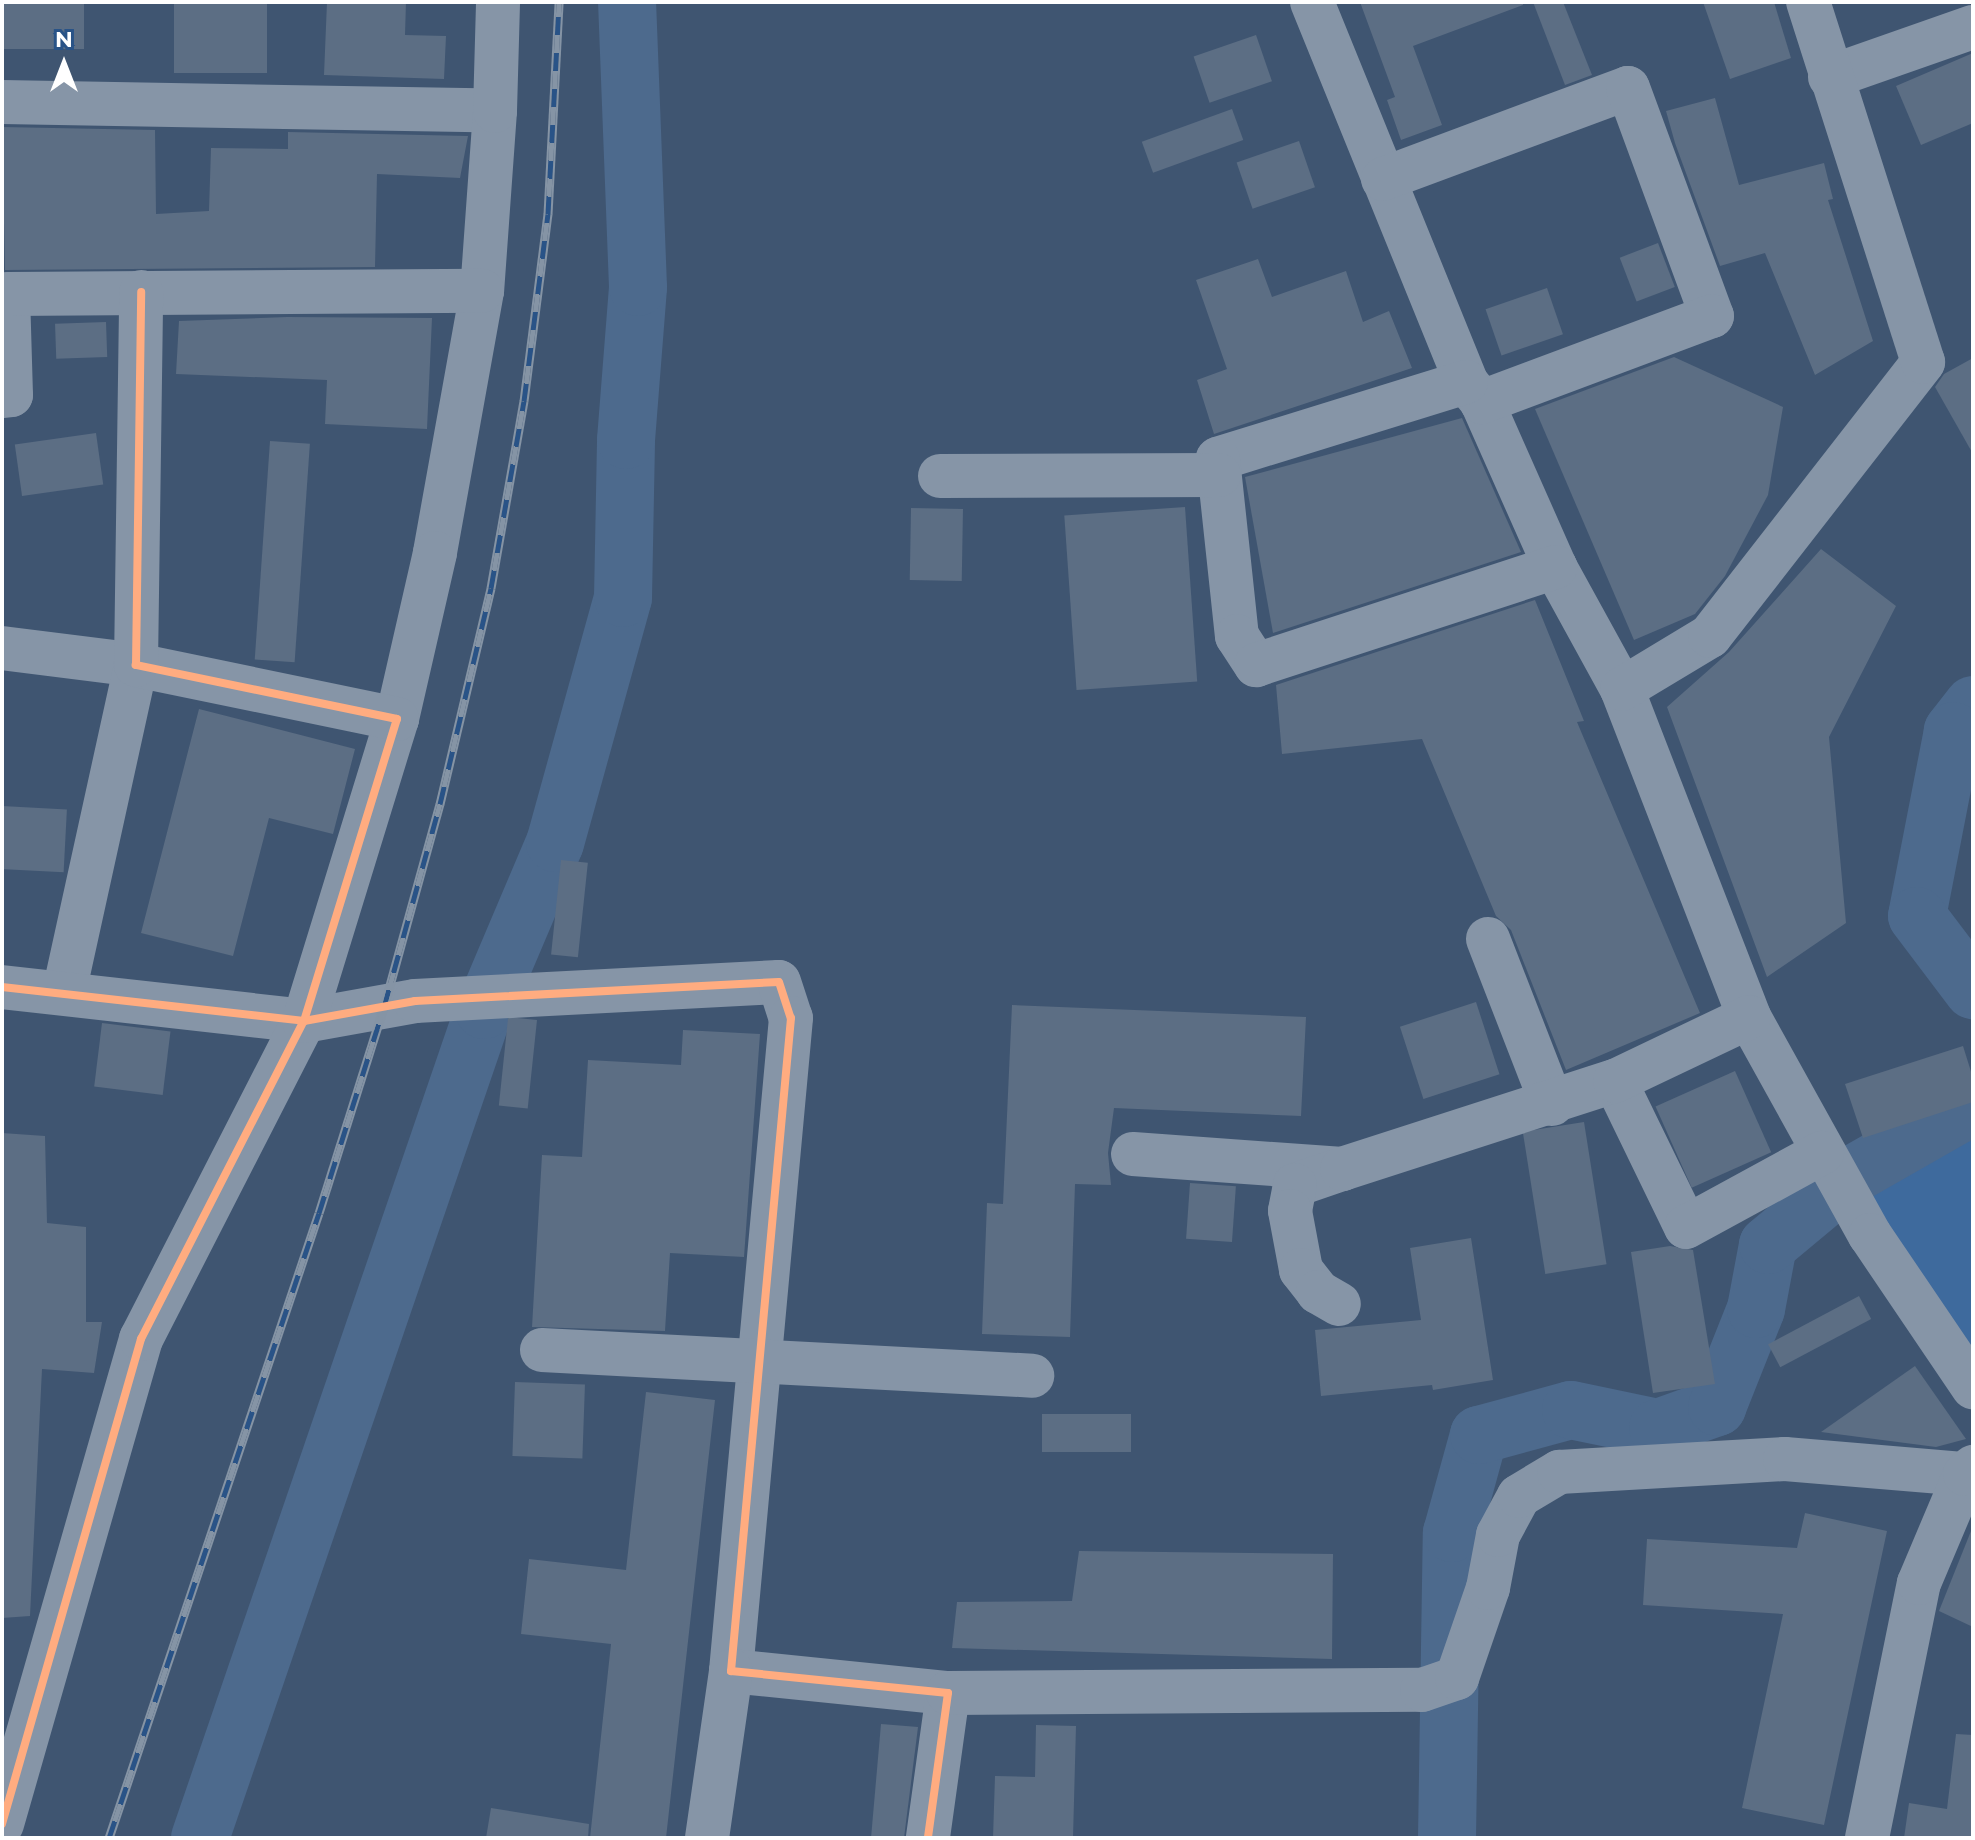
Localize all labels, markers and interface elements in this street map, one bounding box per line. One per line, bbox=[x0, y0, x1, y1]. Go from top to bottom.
north arrow bbox=[24, 24, 104, 104]
text: N bbox=[55, 26, 73, 53]

